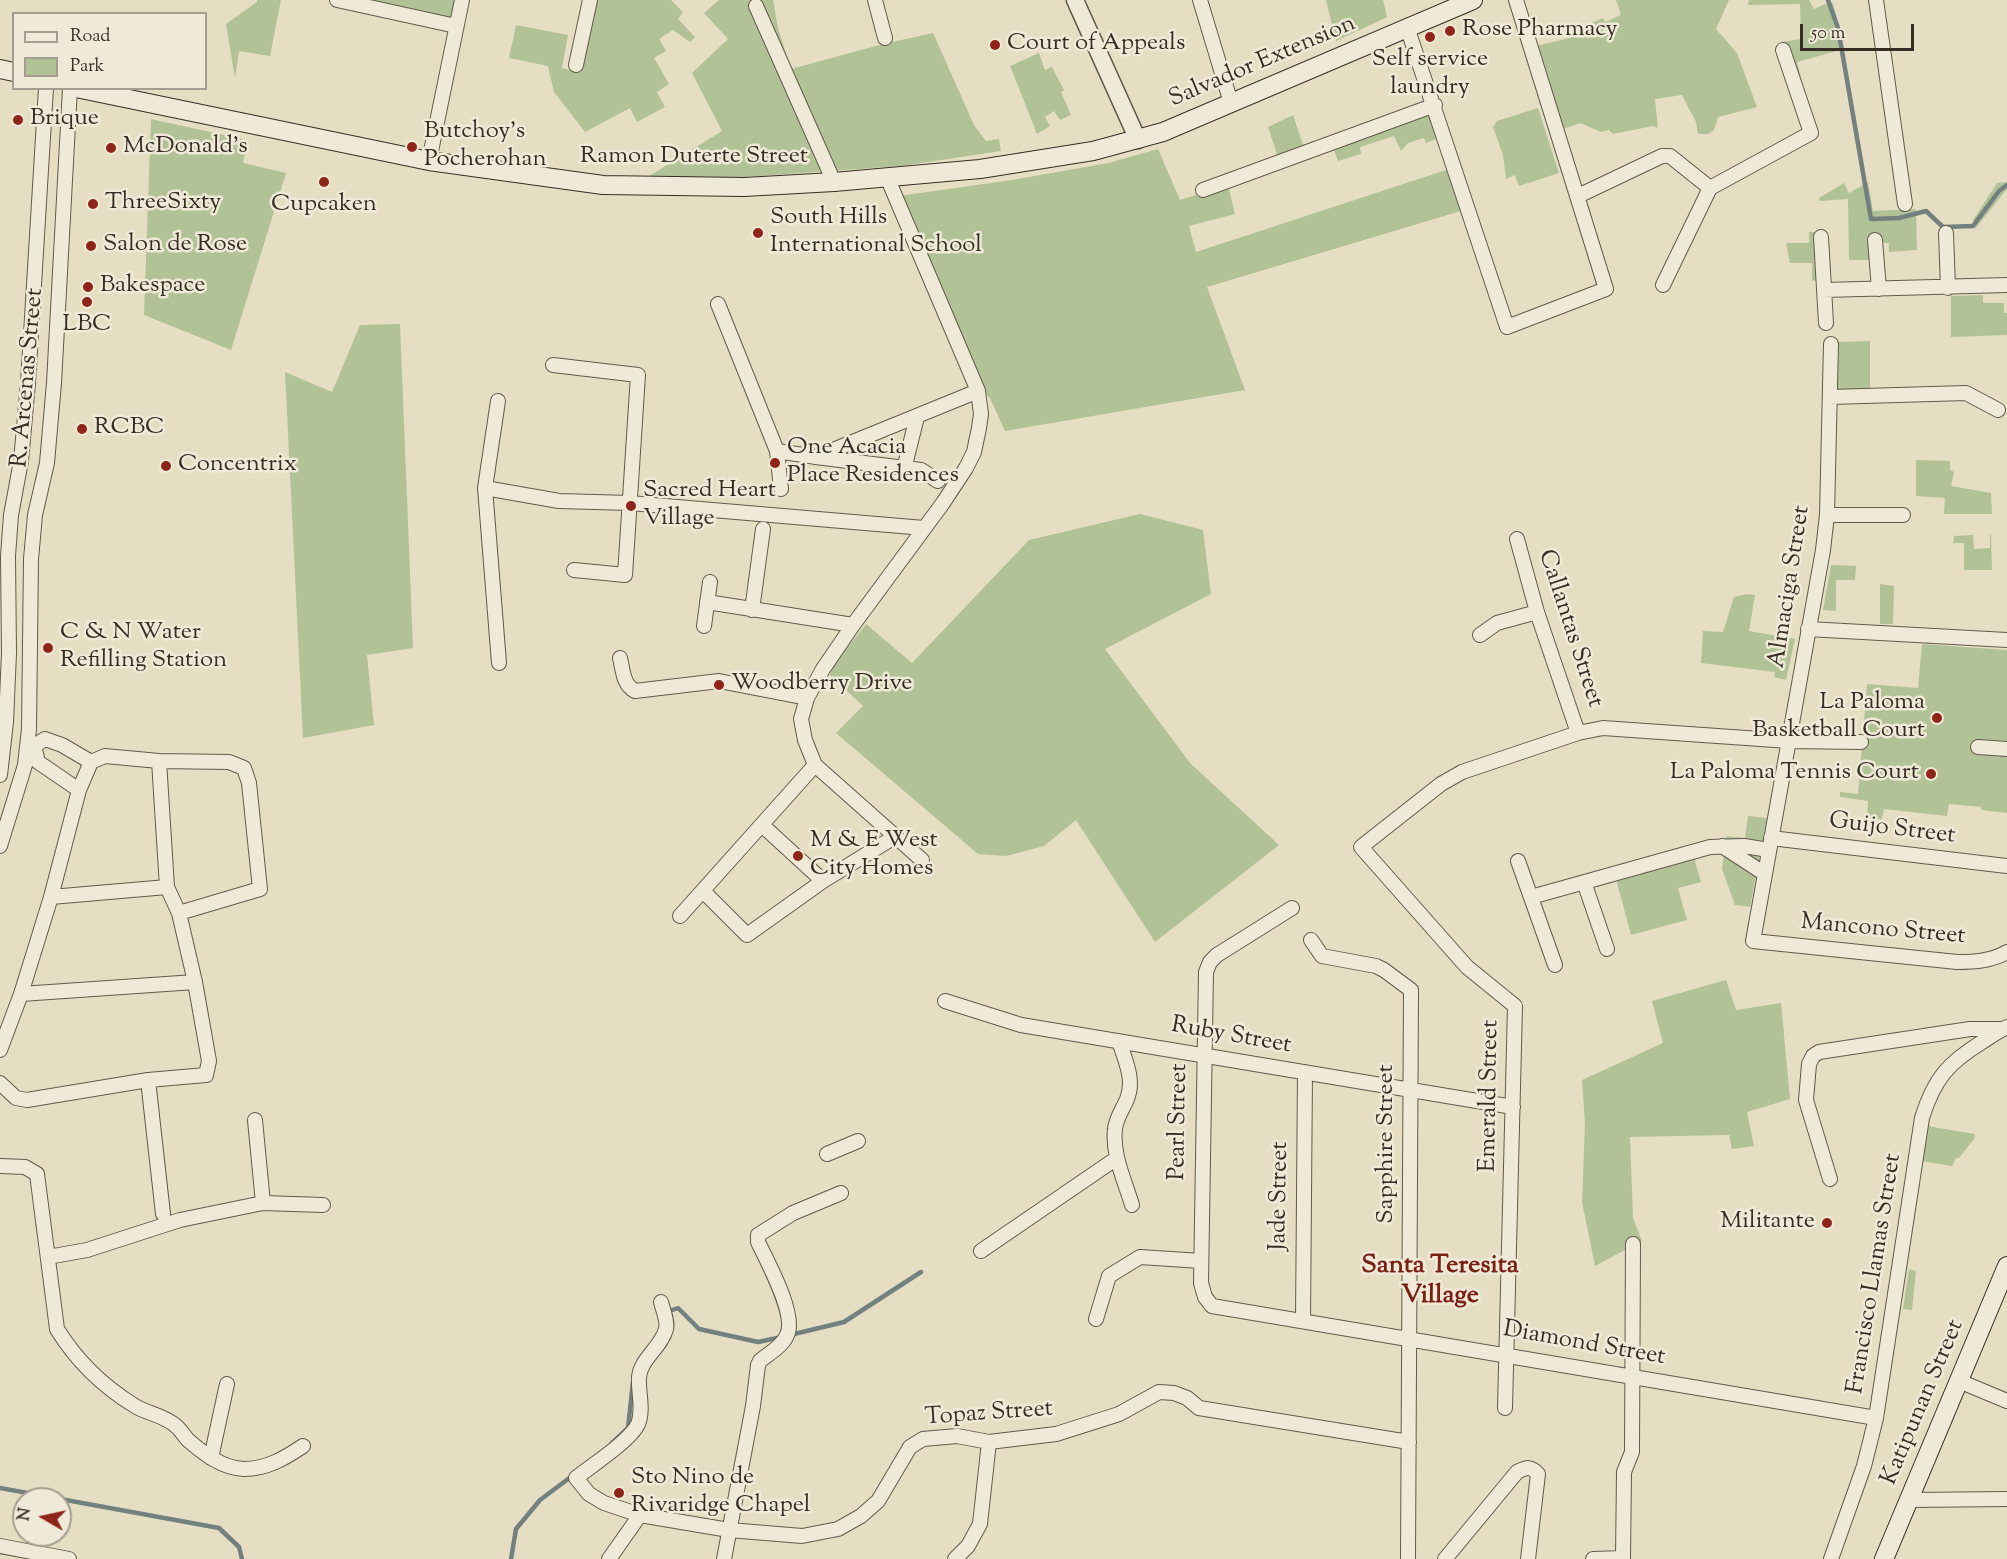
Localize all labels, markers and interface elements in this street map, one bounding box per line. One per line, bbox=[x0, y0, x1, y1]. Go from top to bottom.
street label: Salvador Extension bbox=[1165, 11, 1361, 115]
legend bbox=[12, 12, 207, 90]
scale bar bbox=[1803, 12, 1917, 50]
place label: Rose Pharmacy bbox=[1462, 17, 1617, 45]
text: 50 m bbox=[1811, 21, 1845, 47]
text: Road bbox=[70, 24, 110, 50]
marker: Rose Pharmacy bbox=[1443, 24, 1457, 38]
marker: Self service laundry bbox=[1423, 30, 1437, 44]
place label: Court of Appeals bbox=[1007, 31, 1185, 59]
marker: Court of Appeals bbox=[988, 38, 1002, 52]
place label: Self service laundry bbox=[1372, 47, 1488, 103]
text: Park bbox=[70, 54, 104, 80]
place label: Brique bbox=[30, 106, 99, 134]
marker: Brique bbox=[11, 113, 25, 127]
place label: Butchoy's Pocherohan bbox=[424, 119, 547, 175]
place label: McDonald's bbox=[123, 134, 248, 162]
marker: Butchoy's Pocherohan bbox=[405, 140, 419, 154]
marker: McDonald's bbox=[104, 141, 118, 155]
street label: Ramon Duterte Street bbox=[580, 144, 808, 172]
marker: Cupcaken bbox=[317, 175, 331, 189]
place label: ThreeSixty bbox=[105, 190, 221, 218]
place label: Cupcaken bbox=[271, 192, 377, 220]
marker: ThreeSixty bbox=[86, 197, 100, 211]
place label: South Hills International School bbox=[770, 205, 982, 261]
marker: South Hills International School bbox=[751, 226, 765, 240]
place label: Salon de Rose bbox=[103, 232, 247, 260]
marker: Salon de Rose bbox=[84, 239, 98, 253]
place label: Bakespace bbox=[100, 273, 206, 301]
marker: Bakespace bbox=[81, 280, 95, 294]
street label: R. Arcenas Street bbox=[7, 287, 51, 469]
marker: LBC bbox=[80, 295, 94, 309]
place label: LBC bbox=[63, 312, 111, 340]
place label: RCBC bbox=[94, 415, 164, 443]
marker: RCBC bbox=[75, 422, 89, 436]
place label: One Acacia Place Residences bbox=[787, 435, 959, 491]
place label: Concentrix bbox=[178, 452, 297, 480]
marker: One Acacia Place Residences bbox=[768, 456, 782, 470]
marker: Concentrix bbox=[159, 459, 173, 473]
place label: Sacred Heart Village bbox=[643, 478, 776, 534]
marker: Sacred Heart Village bbox=[624, 499, 638, 513]
street label: Almaciga Street bbox=[1764, 504, 1818, 670]
street label: Callantas Street bbox=[1530, 546, 1608, 712]
place label: C & N Water Refilling Station bbox=[60, 620, 227, 676]
marker: C & N Water Refilling Station bbox=[41, 641, 55, 655]
place label: Woodberry Drive bbox=[731, 671, 912, 699]
marker: Woodberry Drive bbox=[712, 678, 726, 692]
place label: La Paloma Basketball Court bbox=[1752, 690, 1925, 746]
marker: La Paloma Basketball Court bbox=[1930, 711, 1944, 725]
place label: La Paloma Tennis Court bbox=[1670, 760, 1919, 788]
marker: La Paloma Tennis Court bbox=[1924, 767, 1938, 781]
street label: Guijo Street bbox=[1827, 808, 1957, 852]
place label: M & E West City Homes bbox=[810, 828, 938, 884]
marker: M & E West City Homes bbox=[791, 849, 805, 863]
street label: Mancono Street bbox=[1799, 909, 1967, 953]
street label: Ruby Street bbox=[1169, 1012, 1293, 1062]
street label: Emerald Street bbox=[1475, 1020, 1507, 1172]
street label: Pearl Street bbox=[1165, 1063, 1195, 1181]
street label: Sapphire Street bbox=[1374, 1064, 1402, 1224]
street label: Jade Street bbox=[1266, 1141, 1296, 1251]
street label: Francisco Llamas Street bbox=[1843, 1152, 1909, 1396]
place label: Militante bbox=[1720, 1209, 1815, 1237]
marker: Militante bbox=[1820, 1216, 1834, 1230]
district label: Santa Teresita Village bbox=[1361, 1252, 1519, 1314]
street label: Katipunan Street bbox=[1876, 1316, 1972, 1490]
street label: Diamond Street bbox=[1501, 1317, 1667, 1373]
street label: Topaz Street bbox=[924, 1396, 1054, 1434]
place label: Sto Nino de Rivaridge Chapel bbox=[631, 1465, 810, 1521]
marker: Sto Nino de Rivaridge Chapel bbox=[612, 1486, 626, 1500]
north arrow bbox=[12, 1487, 72, 1547]
text: N bbox=[13, 1506, 38, 1523]

